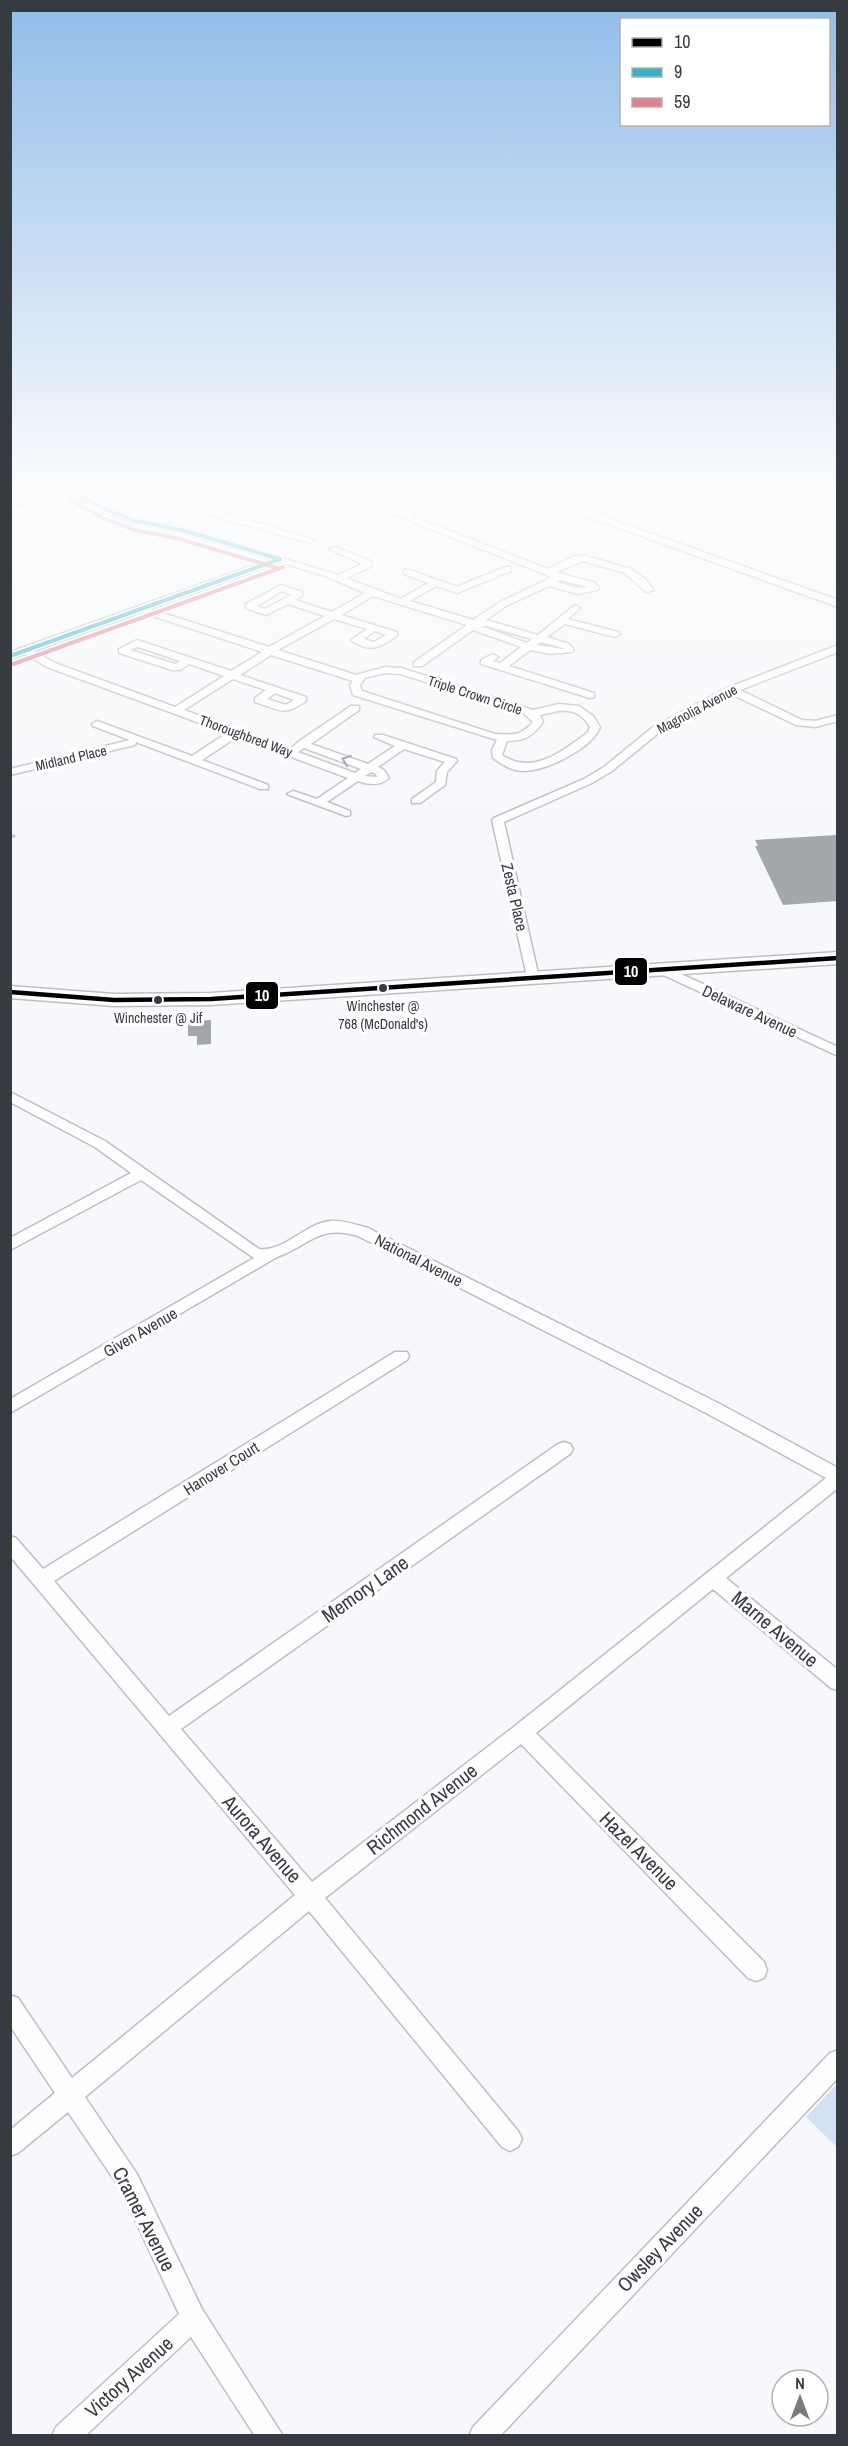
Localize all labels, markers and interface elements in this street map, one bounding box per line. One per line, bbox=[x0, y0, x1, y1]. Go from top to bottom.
legend bbox=[620, 18, 830, 126]
text: 10 bbox=[674, 29, 690, 54]
text: 9 bbox=[674, 59, 682, 84]
text: 59 bbox=[674, 89, 690, 114]
street label: Triple Crown Circle bbox=[425, 671, 525, 719]
street label: Magnolia Avenue bbox=[654, 680, 740, 738]
street label: Thoroughbred Way bbox=[197, 711, 295, 761]
street label: Midland Place bbox=[34, 741, 108, 775]
one-way arrow bbox=[341, 755, 352, 768]
street label: Zesta Place bbox=[496, 861, 534, 933]
line badge: 10 bbox=[614, 957, 648, 986]
text: 10 bbox=[624, 960, 638, 982]
street label: Delaware Avenue bbox=[699, 979, 801, 1043]
line badge: 10 bbox=[245, 981, 279, 1010]
marker: Winchester @ 768 (McDonald's) bbox=[377, 982, 389, 994]
text: 10 bbox=[255, 984, 269, 1006]
marker: Winchester @ Jif bbox=[152, 994, 164, 1006]
place label: Winchester @ 768 (McDonald's) bbox=[338, 997, 428, 1033]
place label: Winchester @ Jif bbox=[114, 1009, 203, 1027]
street label: National Avenue bbox=[371, 1228, 467, 1292]
street label: Given Avenue bbox=[99, 1302, 181, 1362]
street label: Hanover Court bbox=[179, 1436, 263, 1500]
street label: Memory Lane bbox=[316, 1549, 414, 1628]
street label: Marne Avenue bbox=[726, 1584, 824, 1673]
street label: Richmond Avenue bbox=[361, 1757, 483, 1860]
street label: Aurora Avenue bbox=[216, 1788, 308, 1888]
street label: Hazel Avenue bbox=[594, 1805, 685, 1896]
street label: Cramer Avenue bbox=[107, 2162, 182, 2276]
street label: Owsley Avenue bbox=[611, 2198, 709, 2298]
street label: Victory Avenue bbox=[79, 2330, 178, 2423]
north arrow bbox=[770, 2368, 830, 2428]
text: N bbox=[795, 2372, 805, 2394]

